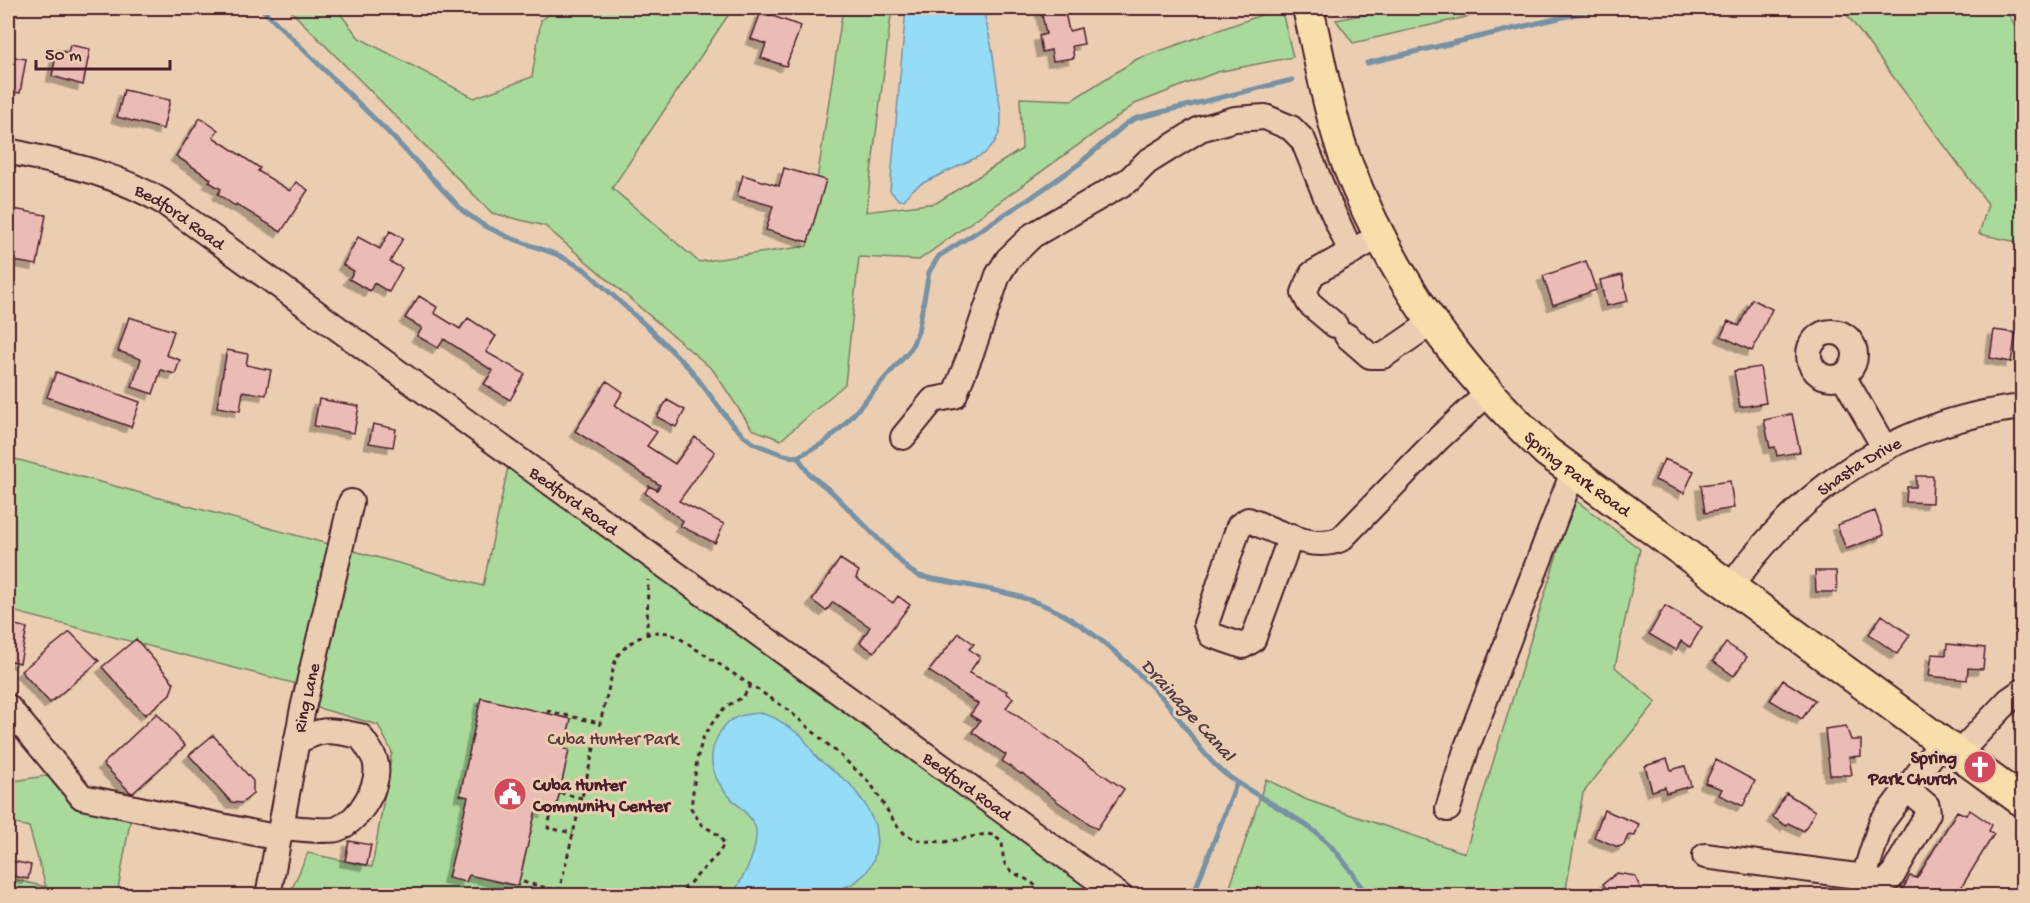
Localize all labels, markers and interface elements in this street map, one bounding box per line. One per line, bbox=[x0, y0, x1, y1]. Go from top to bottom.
scale bar bbox=[36, 33, 170, 71]
text: 50 m bbox=[45, 46, 82, 67]
street label: Bedford Road bbox=[130, 180, 229, 257]
street label: Spring Park Road bbox=[1518, 428, 1635, 524]
street label: Shasta Drive bbox=[1814, 433, 1906, 502]
street label: Bedford Road bbox=[524, 462, 623, 542]
water label: Drainage Canal bbox=[1135, 656, 1239, 768]
street label: Ring Lane bbox=[291, 661, 326, 735]
park label: Cuba Hunter Park bbox=[548, 730, 680, 751]
street label: Bedford Road bbox=[917, 748, 1016, 828]
place label: Spring Park Church bbox=[1867, 749, 1957, 791]
church icon: Spring Park Church bbox=[1962, 749, 1998, 785]
public building icon: Cuba Hunter Community Center bbox=[492, 776, 528, 812]
place label: Cuba Hunter Community Center bbox=[532, 776, 672, 818]

